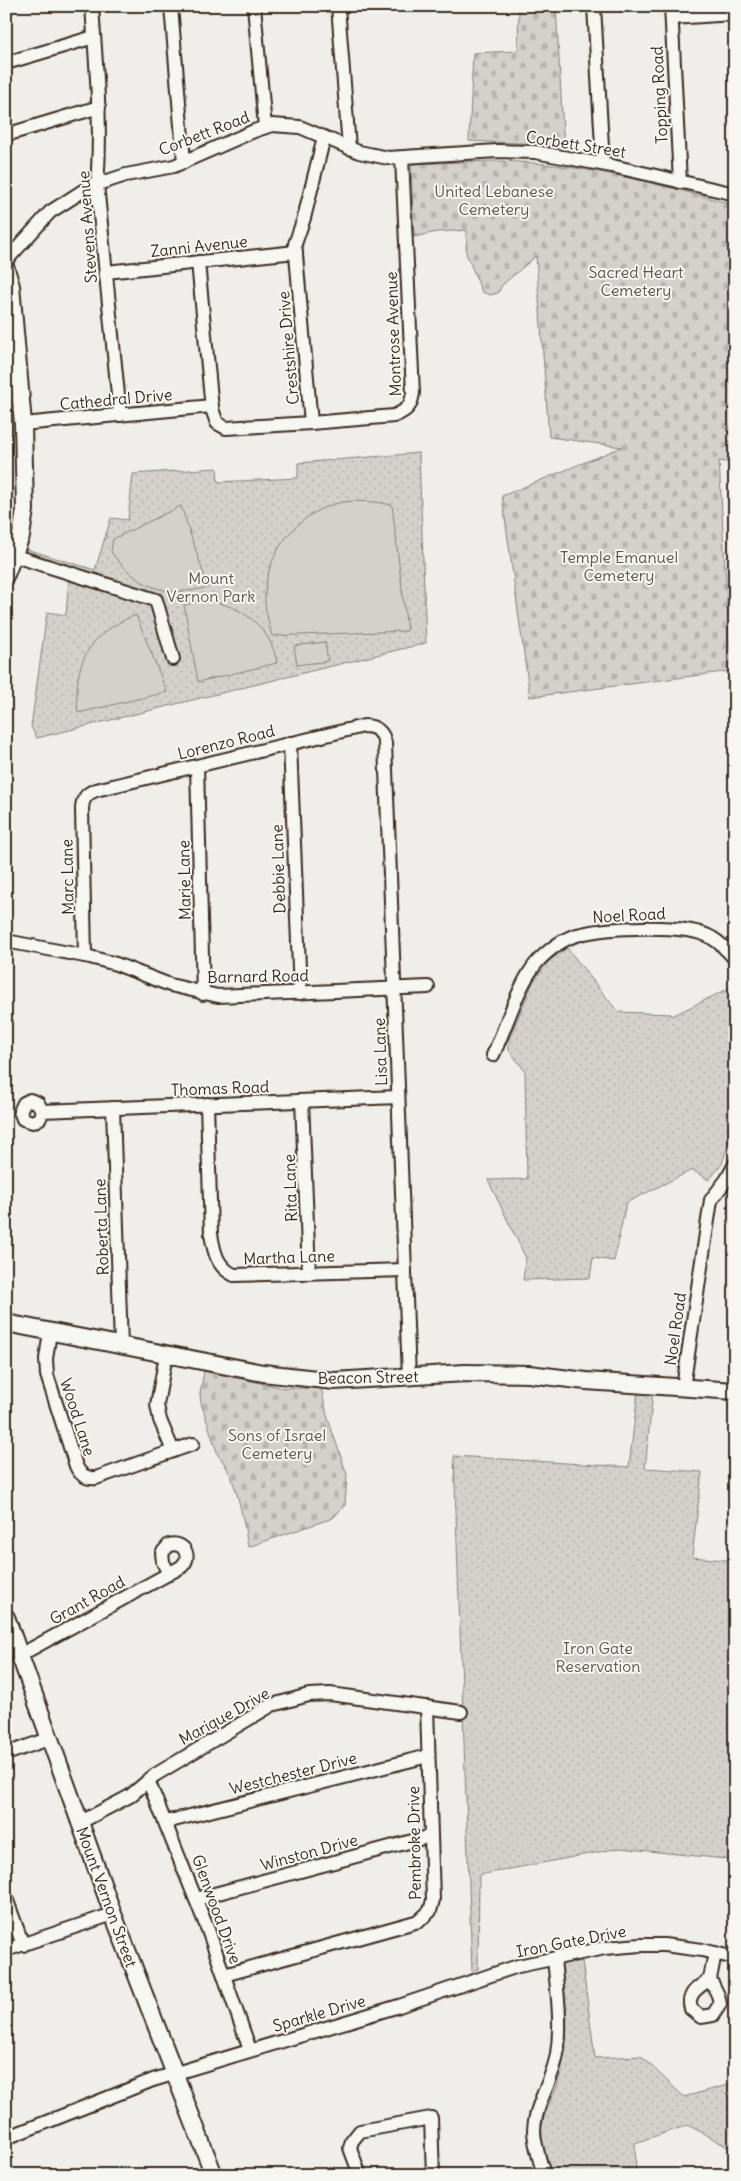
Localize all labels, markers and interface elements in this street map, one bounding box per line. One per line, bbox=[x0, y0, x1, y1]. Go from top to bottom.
street label: Topping Road bbox=[646, 46, 672, 144]
street label: Corbett Road bbox=[156, 107, 252, 159]
street label: Corbett Street bbox=[525, 126, 628, 162]
street label: Stevens Avenue bbox=[73, 170, 101, 284]
park label: United Lebanese Cemetery bbox=[434, 181, 554, 219]
street label: Zanni Avenue bbox=[149, 231, 249, 261]
park label: Sacred Heart Cemetery bbox=[588, 262, 684, 300]
street label: Montrose Avenue bbox=[381, 271, 405, 397]
street label: Crestshire Drive bbox=[273, 290, 303, 406]
street label: Cathedral Drive bbox=[59, 384, 173, 414]
park label: Temple Emanuel Cemetery bbox=[560, 547, 678, 585]
park label: Mount Vernon Park bbox=[167, 568, 255, 606]
street label: Lorenzo Road bbox=[175, 720, 277, 764]
street label: Debbie Lane bbox=[266, 824, 290, 914]
street label: Marc Lane bbox=[56, 839, 78, 915]
street label: Marie Lane bbox=[173, 840, 195, 920]
street label: Noel Road bbox=[592, 903, 666, 927]
street label: Barnard Road bbox=[207, 965, 309, 987]
street label: Lisa Lane bbox=[369, 1018, 391, 1086]
street label: Thomas Road bbox=[170, 1076, 270, 1100]
street label: Rita Lane bbox=[279, 1154, 301, 1222]
street label: Roberta Lane bbox=[89, 1178, 113, 1276]
street label: Martha Lane bbox=[243, 1245, 335, 1269]
street label: Noel Road bbox=[660, 1291, 690, 1367]
street label: Beacon Street bbox=[317, 1366, 419, 1388]
street label: Wood Lane bbox=[56, 1375, 100, 1459]
park label: Sons of Israel Cemetery bbox=[228, 1425, 326, 1463]
street label: Grant Road bbox=[46, 1571, 128, 1629]
park label: Iron Gate Reservation bbox=[556, 1638, 640, 1676]
street label: Marique Drive bbox=[175, 1683, 273, 1749]
street label: Westchester Drive bbox=[227, 1748, 359, 1798]
street label: Pembroke Drive bbox=[403, 1786, 425, 1900]
street label: Mount Vernon Street bbox=[72, 1824, 142, 1971]
street label: Winston Drive bbox=[258, 1829, 360, 1875]
street label: Glenwood Drive bbox=[188, 1852, 246, 1966]
street label: Iron Gate Drive bbox=[514, 1921, 628, 1961]
street label: Sparkle Drive bbox=[270, 1990, 368, 2036]

